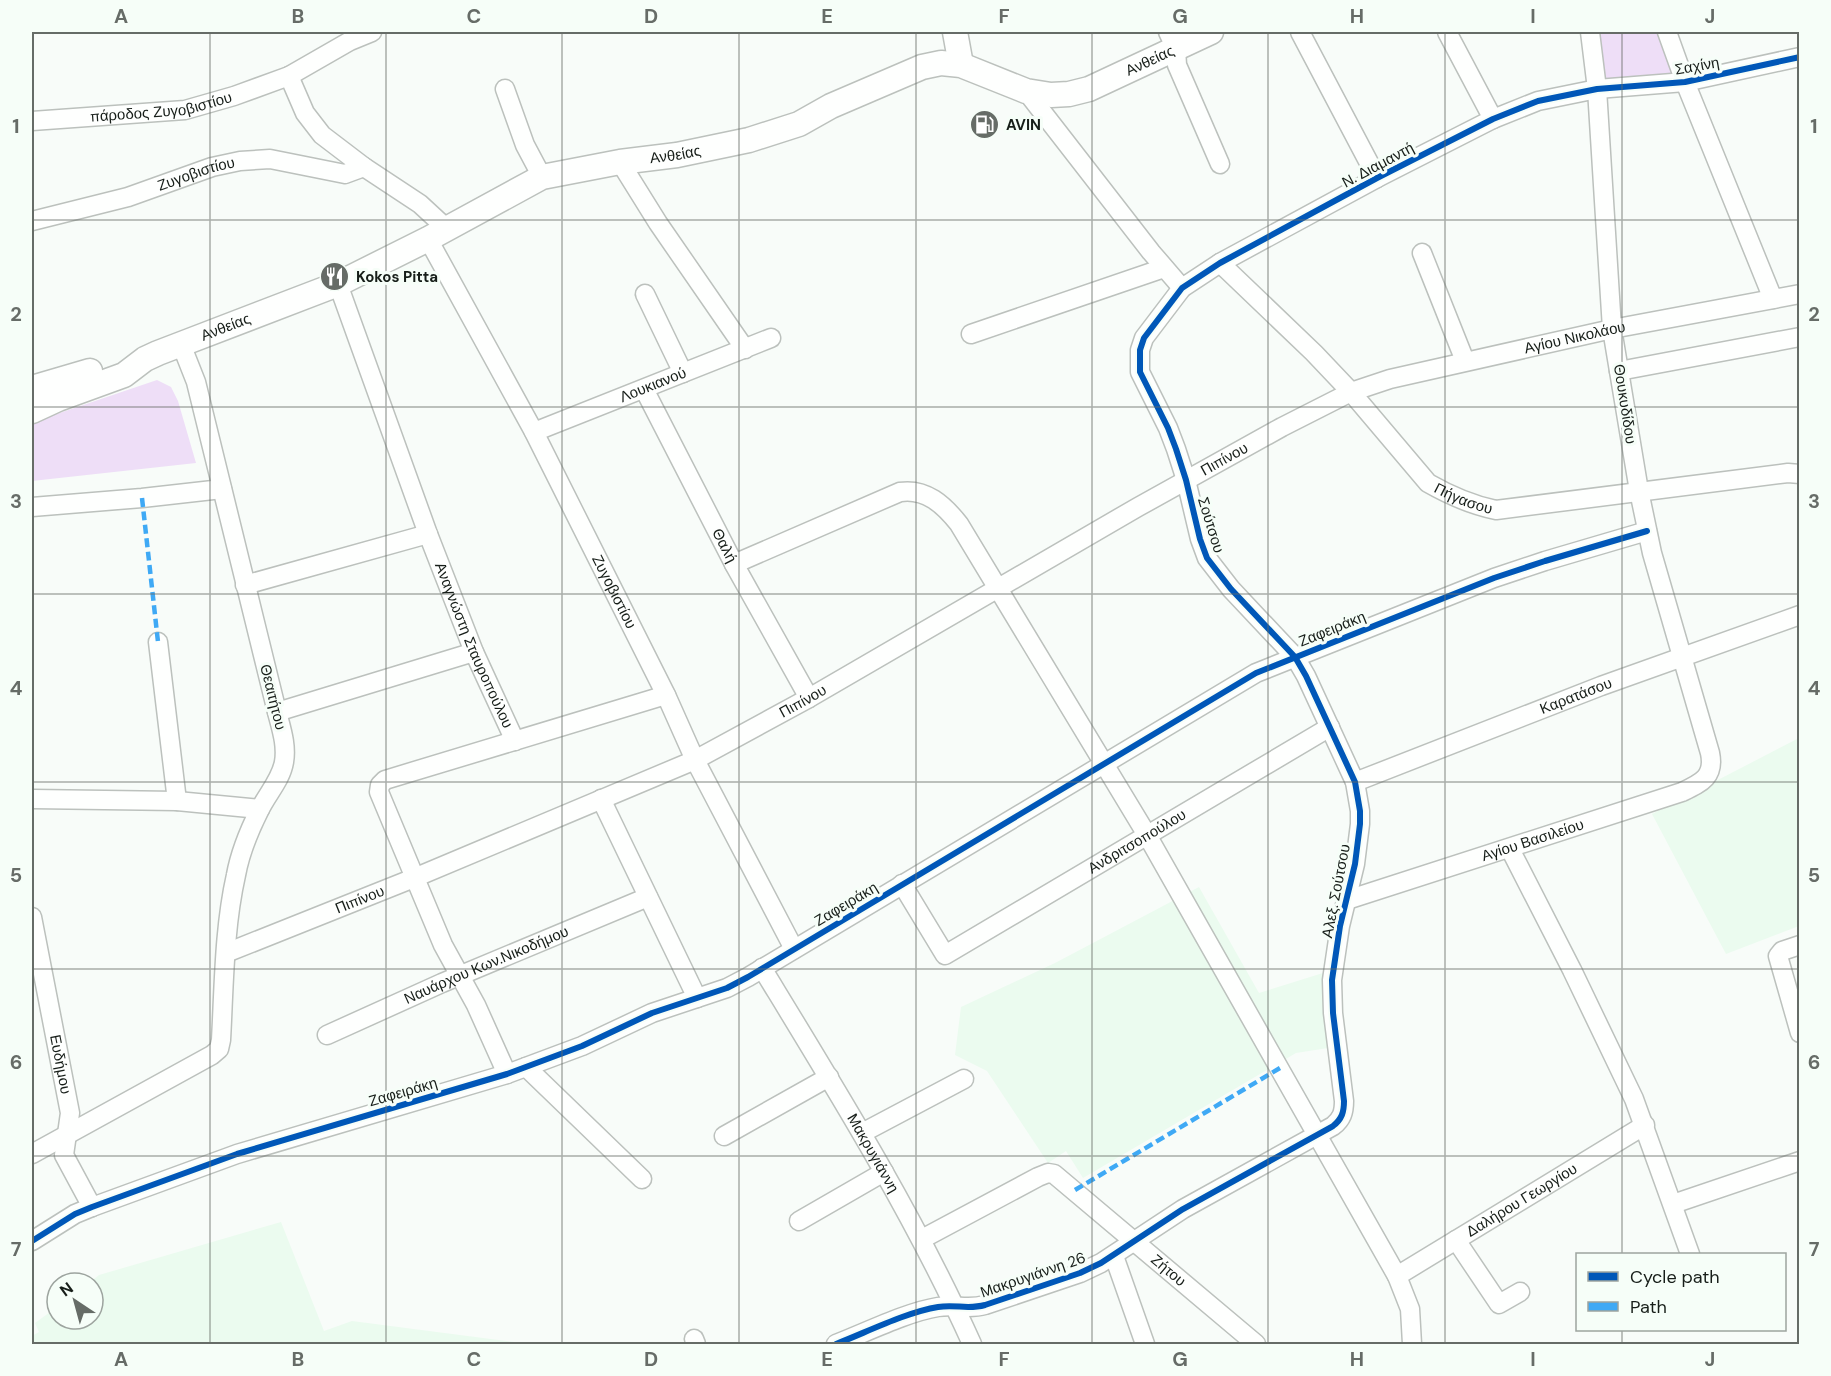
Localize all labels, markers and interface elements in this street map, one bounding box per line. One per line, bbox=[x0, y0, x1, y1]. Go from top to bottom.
text: A bbox=[114, 3, 128, 29]
text: B bbox=[292, 3, 304, 29]
text: C bbox=[467, 3, 481, 29]
text: D bbox=[644, 3, 658, 29]
text: E bbox=[821, 3, 833, 29]
text: F bbox=[998, 3, 1010, 29]
text: G bbox=[1172, 3, 1188, 29]
text: H bbox=[1350, 3, 1364, 29]
text: I bbox=[1530, 3, 1536, 29]
text: J bbox=[1705, 3, 1715, 29]
street label: Ανθείας bbox=[1122, 41, 1177, 81]
street label: Σαχίνη bbox=[1673, 52, 1721, 80]
street label: πάροδος Ζυγοβιστίου bbox=[89, 87, 234, 127]
fuel station icon: AVIN bbox=[969, 109, 1001, 141]
text: 1 bbox=[12, 113, 20, 139]
text: 1 bbox=[1810, 113, 1818, 139]
place label: AVIN bbox=[1006, 115, 1041, 135]
street label: Ν. Διαμαντή bbox=[1338, 138, 1418, 192]
street label: Ανθείας bbox=[649, 140, 703, 168]
street label: Ζυγοβιστίου bbox=[155, 152, 237, 196]
restaurant icon: Kokos Pitta bbox=[319, 261, 351, 293]
place label: Kokos Pitta bbox=[356, 267, 438, 287]
text: 2 bbox=[10, 301, 22, 327]
text: 2 bbox=[1808, 301, 1820, 327]
street label: Ανθείας bbox=[198, 309, 253, 346]
street label: Αγίου Νικολάου bbox=[1522, 317, 1627, 358]
street label: Λουκιανού bbox=[617, 363, 689, 407]
street label: Θουκυδίδου bbox=[1609, 363, 1641, 445]
street label: Πιπίνου bbox=[1197, 438, 1251, 480]
street label: Πήγασου bbox=[1431, 478, 1495, 519]
text: 3 bbox=[10, 488, 22, 514]
text: 3 bbox=[1808, 488, 1820, 514]
street label: Σούτσου bbox=[1193, 495, 1229, 555]
street label: Θαλή bbox=[707, 525, 742, 566]
street label: Ζυγοβιστίου bbox=[587, 551, 641, 632]
street label: Αναγνώστη Σταυροπούλου bbox=[430, 559, 518, 731]
street label: Ζαφειράκη bbox=[1296, 606, 1368, 652]
street label: Θεαιτήτου bbox=[255, 662, 291, 732]
street label: Καρατάσου bbox=[1537, 673, 1615, 719]
text: 4 bbox=[10, 675, 23, 701]
text: 4 bbox=[1808, 675, 1821, 701]
street label: Πιπίνου bbox=[776, 680, 830, 722]
street label: Ανδριτσοπούλου bbox=[1084, 805, 1190, 878]
street label: Αγίου Βασιλείου bbox=[1479, 814, 1586, 866]
street label: Αλεξ. Σούτσου bbox=[1317, 842, 1355, 940]
text: 5 bbox=[10, 862, 22, 888]
text: 5 bbox=[1808, 862, 1820, 888]
street label: Ζαφειράκη bbox=[811, 877, 881, 931]
street label: Πιπίνου bbox=[332, 881, 387, 918]
street label: Ναυάρχου Κων.Νικοδήμου bbox=[401, 921, 572, 1009]
street label: Ευδήμου bbox=[45, 1033, 76, 1096]
text: 6 bbox=[10, 1049, 22, 1075]
text: 6 bbox=[1808, 1049, 1820, 1075]
street label: Ζαφειράκη bbox=[366, 1073, 440, 1111]
street label: Μακρυγιάννη bbox=[842, 1110, 904, 1197]
street label: Δαλήρου Γεωργίου bbox=[1463, 1159, 1581, 1241]
text: 7 bbox=[11, 1236, 22, 1262]
text: 7 bbox=[1809, 1236, 1820, 1262]
street label: Μακρυγιάννη 26 bbox=[978, 1248, 1088, 1302]
street label: Ζήτου bbox=[1147, 1250, 1190, 1291]
legend bbox=[1576, 1253, 1786, 1331]
text: Cycle path bbox=[1630, 1265, 1720, 1289]
north arrow bbox=[45, 1271, 105, 1331]
text: N bbox=[56, 1277, 77, 1301]
text: Path bbox=[1630, 1295, 1667, 1319]
text: A bbox=[114, 1346, 128, 1372]
text: B bbox=[292, 1346, 304, 1372]
text: C bbox=[467, 1346, 481, 1372]
text: D bbox=[644, 1346, 658, 1372]
text: E bbox=[821, 1346, 833, 1372]
text: F bbox=[998, 1346, 1010, 1372]
text: G bbox=[1172, 1346, 1188, 1372]
text: H bbox=[1350, 1346, 1364, 1372]
text: I bbox=[1530, 1346, 1536, 1372]
text: J bbox=[1705, 1346, 1715, 1372]

